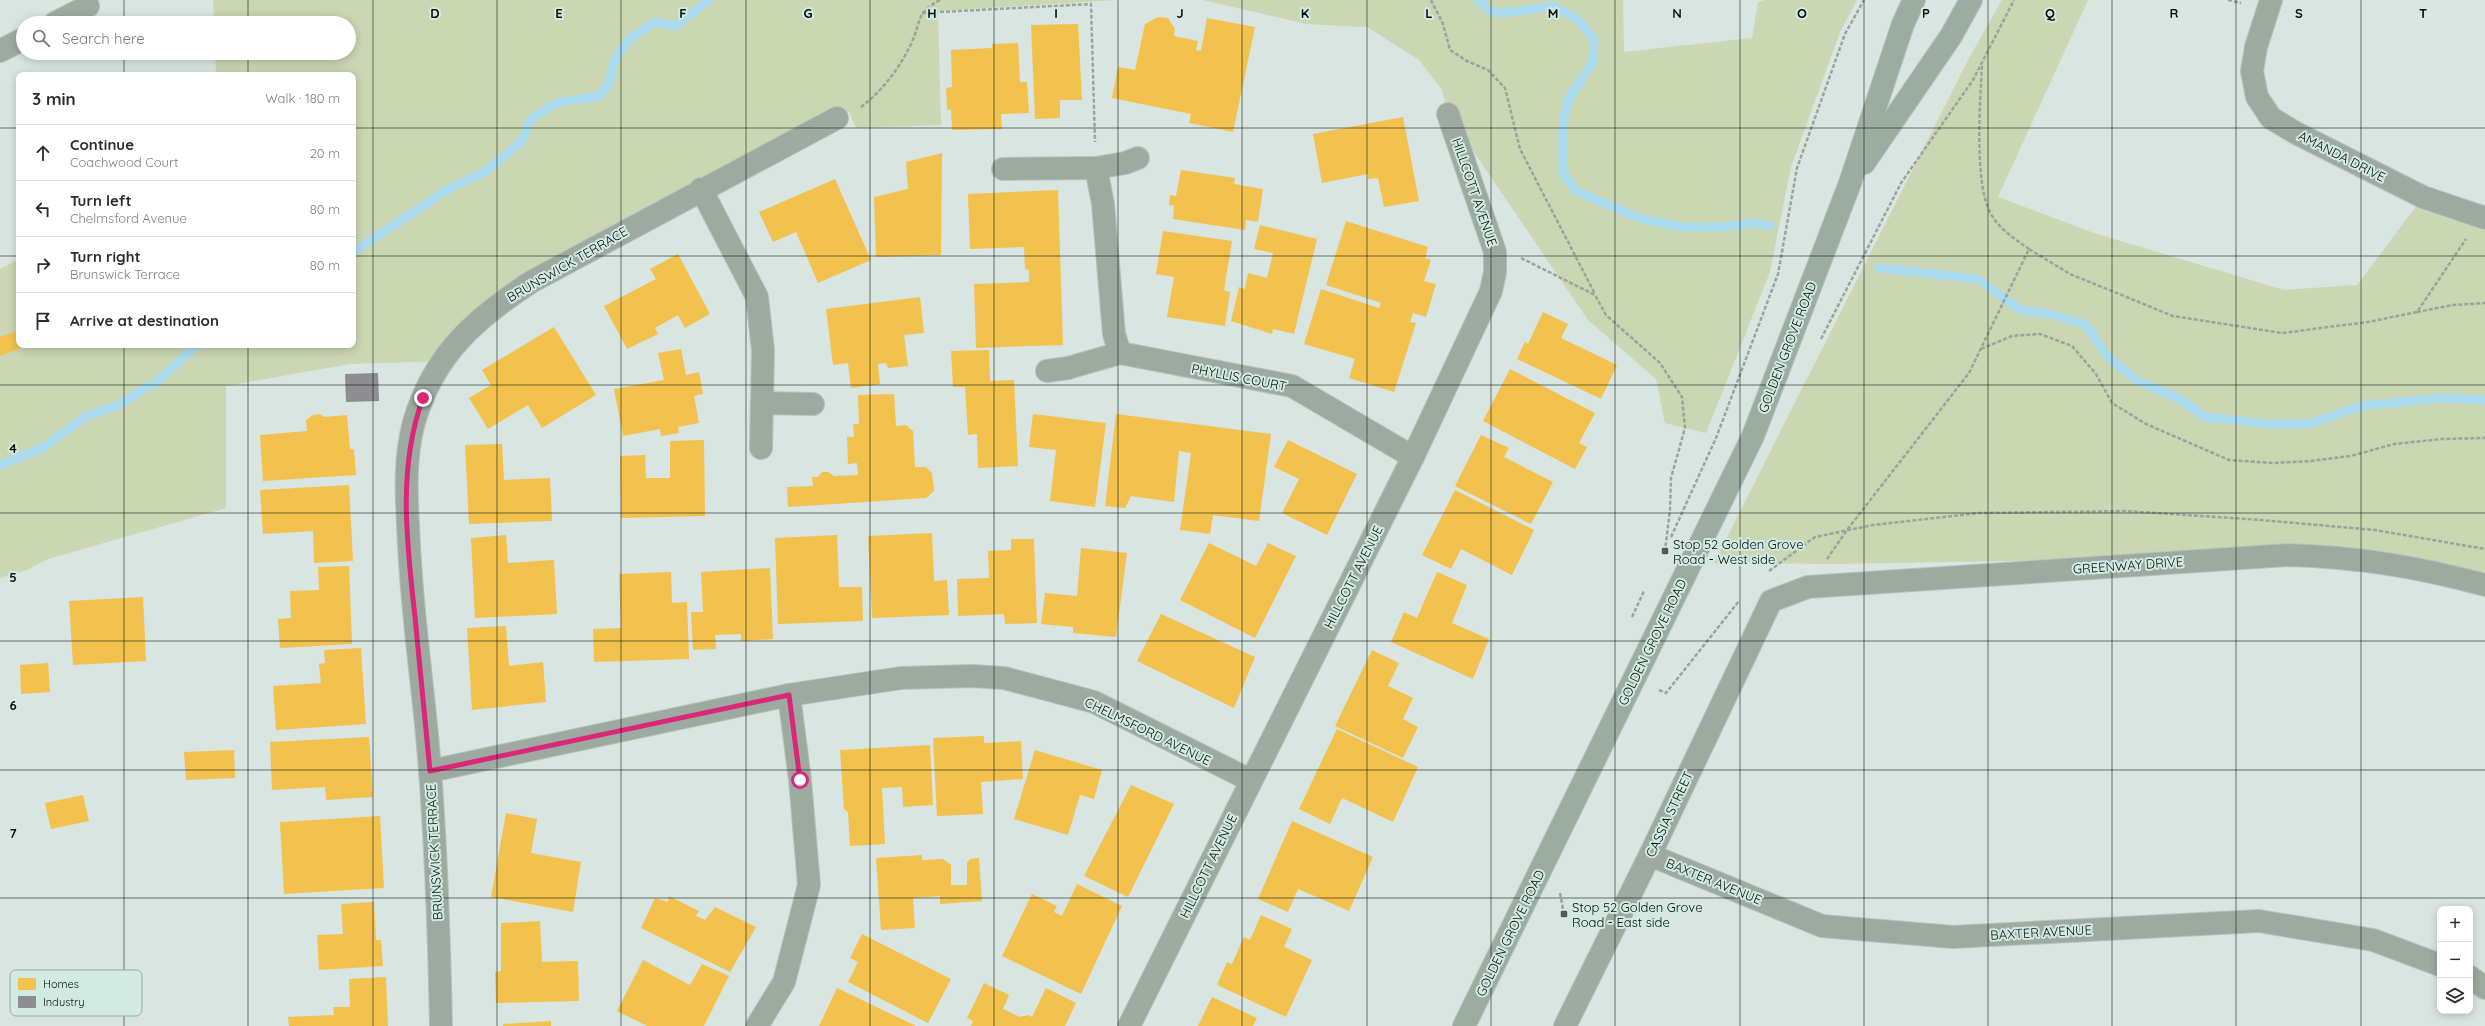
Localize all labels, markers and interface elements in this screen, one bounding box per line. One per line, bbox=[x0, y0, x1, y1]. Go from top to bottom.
text: D bbox=[430, 5, 440, 21]
text: E bbox=[555, 5, 563, 21]
text: F bbox=[679, 5, 687, 21]
text: G bbox=[803, 5, 813, 21]
text: H bbox=[927, 5, 937, 21]
text: I bbox=[1054, 5, 1058, 21]
text: J bbox=[1176, 5, 1184, 21]
text: K bbox=[1301, 5, 1310, 21]
text: L bbox=[1425, 5, 1433, 21]
text: M bbox=[1548, 5, 1558, 21]
text: N bbox=[1672, 5, 1682, 21]
text: O bbox=[1797, 5, 1807, 21]
text: P bbox=[1922, 5, 1930, 21]
text: Q bbox=[2045, 5, 2056, 21]
text: R bbox=[2170, 5, 2179, 21]
text: S bbox=[2295, 5, 2303, 21]
text: T bbox=[2419, 5, 2427, 21]
search box bbox=[16, 16, 356, 60]
icon: search bbox=[30, 27, 52, 49]
text: Search here bbox=[62, 29, 145, 48]
text: 3 min bbox=[32, 88, 76, 109]
text: Walk · 180 m bbox=[265, 90, 340, 106]
street label: AMANDA DRIVE bbox=[2296, 127, 2388, 185]
text: Continue bbox=[70, 135, 134, 154]
street label: HILLCOTT AVENUE bbox=[1449, 136, 1501, 248]
icon: ahead bbox=[32, 142, 54, 164]
text: 20 m bbox=[310, 145, 340, 161]
text: Coachwood Court bbox=[70, 154, 178, 170]
text: Turn left bbox=[70, 191, 132, 210]
icon: left bbox=[32, 198, 54, 220]
text: 80 m bbox=[310, 201, 340, 217]
text: Chelmsford Avenue bbox=[70, 210, 187, 226]
street label: BRUNSWICK TERRACE bbox=[504, 223, 630, 305]
text: Turn right bbox=[70, 247, 141, 266]
icon: right bbox=[32, 254, 54, 276]
text: 80 m bbox=[310, 257, 340, 273]
text: Brunswick Terrace bbox=[70, 266, 180, 282]
street label: GOLDEN GROVE ROAD bbox=[1755, 279, 1819, 415]
icon: arrive bbox=[32, 310, 54, 332]
text: Arrive at destination bbox=[70, 311, 219, 330]
street label: PHYLLIS COURT bbox=[1190, 360, 1288, 394]
route end bbox=[414, 389, 432, 407]
text: 4 bbox=[9, 440, 17, 456]
street label: HILLCOTT AVENUE bbox=[1320, 523, 1386, 631]
place label: Stop 52 Golden Grove Road - West side bbox=[1673, 536, 1804, 567]
marker: Stop 52 Golden Grove Road - West side bbox=[1660, 546, 1670, 556]
street label: GREENWAY DRIVE bbox=[2072, 553, 2184, 577]
text: 5 bbox=[9, 569, 17, 585]
street label: GOLDEN GROVE ROAD bbox=[1614, 576, 1690, 708]
street label: CHELMSFORD AVENUE bbox=[1082, 693, 1214, 769]
text: 6 bbox=[9, 697, 17, 713]
street label: CASSIA STREET bbox=[1642, 768, 1696, 860]
route start bbox=[791, 771, 809, 789]
street label: BRUNSWICK TERRACE bbox=[422, 783, 446, 921]
street label: HILLCOTT AVENUE bbox=[1176, 811, 1240, 921]
text: 7 bbox=[9, 825, 17, 841]
street label: BAXTER AVENUE bbox=[1664, 855, 1764, 907]
street label: GOLDEN GROVE ROAD bbox=[1472, 867, 1548, 999]
place label: Stop 52 Golden Grove Road - East side bbox=[1572, 899, 1703, 930]
map controls bbox=[2437, 906, 2473, 1014]
button: + bbox=[2437, 906, 2473, 942]
marker: Stop 52 Golden Grove Road - East side bbox=[1559, 909, 1569, 919]
street label: BAXTER AVENUE bbox=[1990, 921, 2092, 943]
button: − bbox=[2437, 942, 2473, 978]
legend bbox=[10, 970, 142, 1016]
text: Homes bbox=[43, 977, 79, 991]
button: layers bbox=[2437, 978, 2473, 1014]
text: Industry bbox=[43, 995, 85, 1009]

